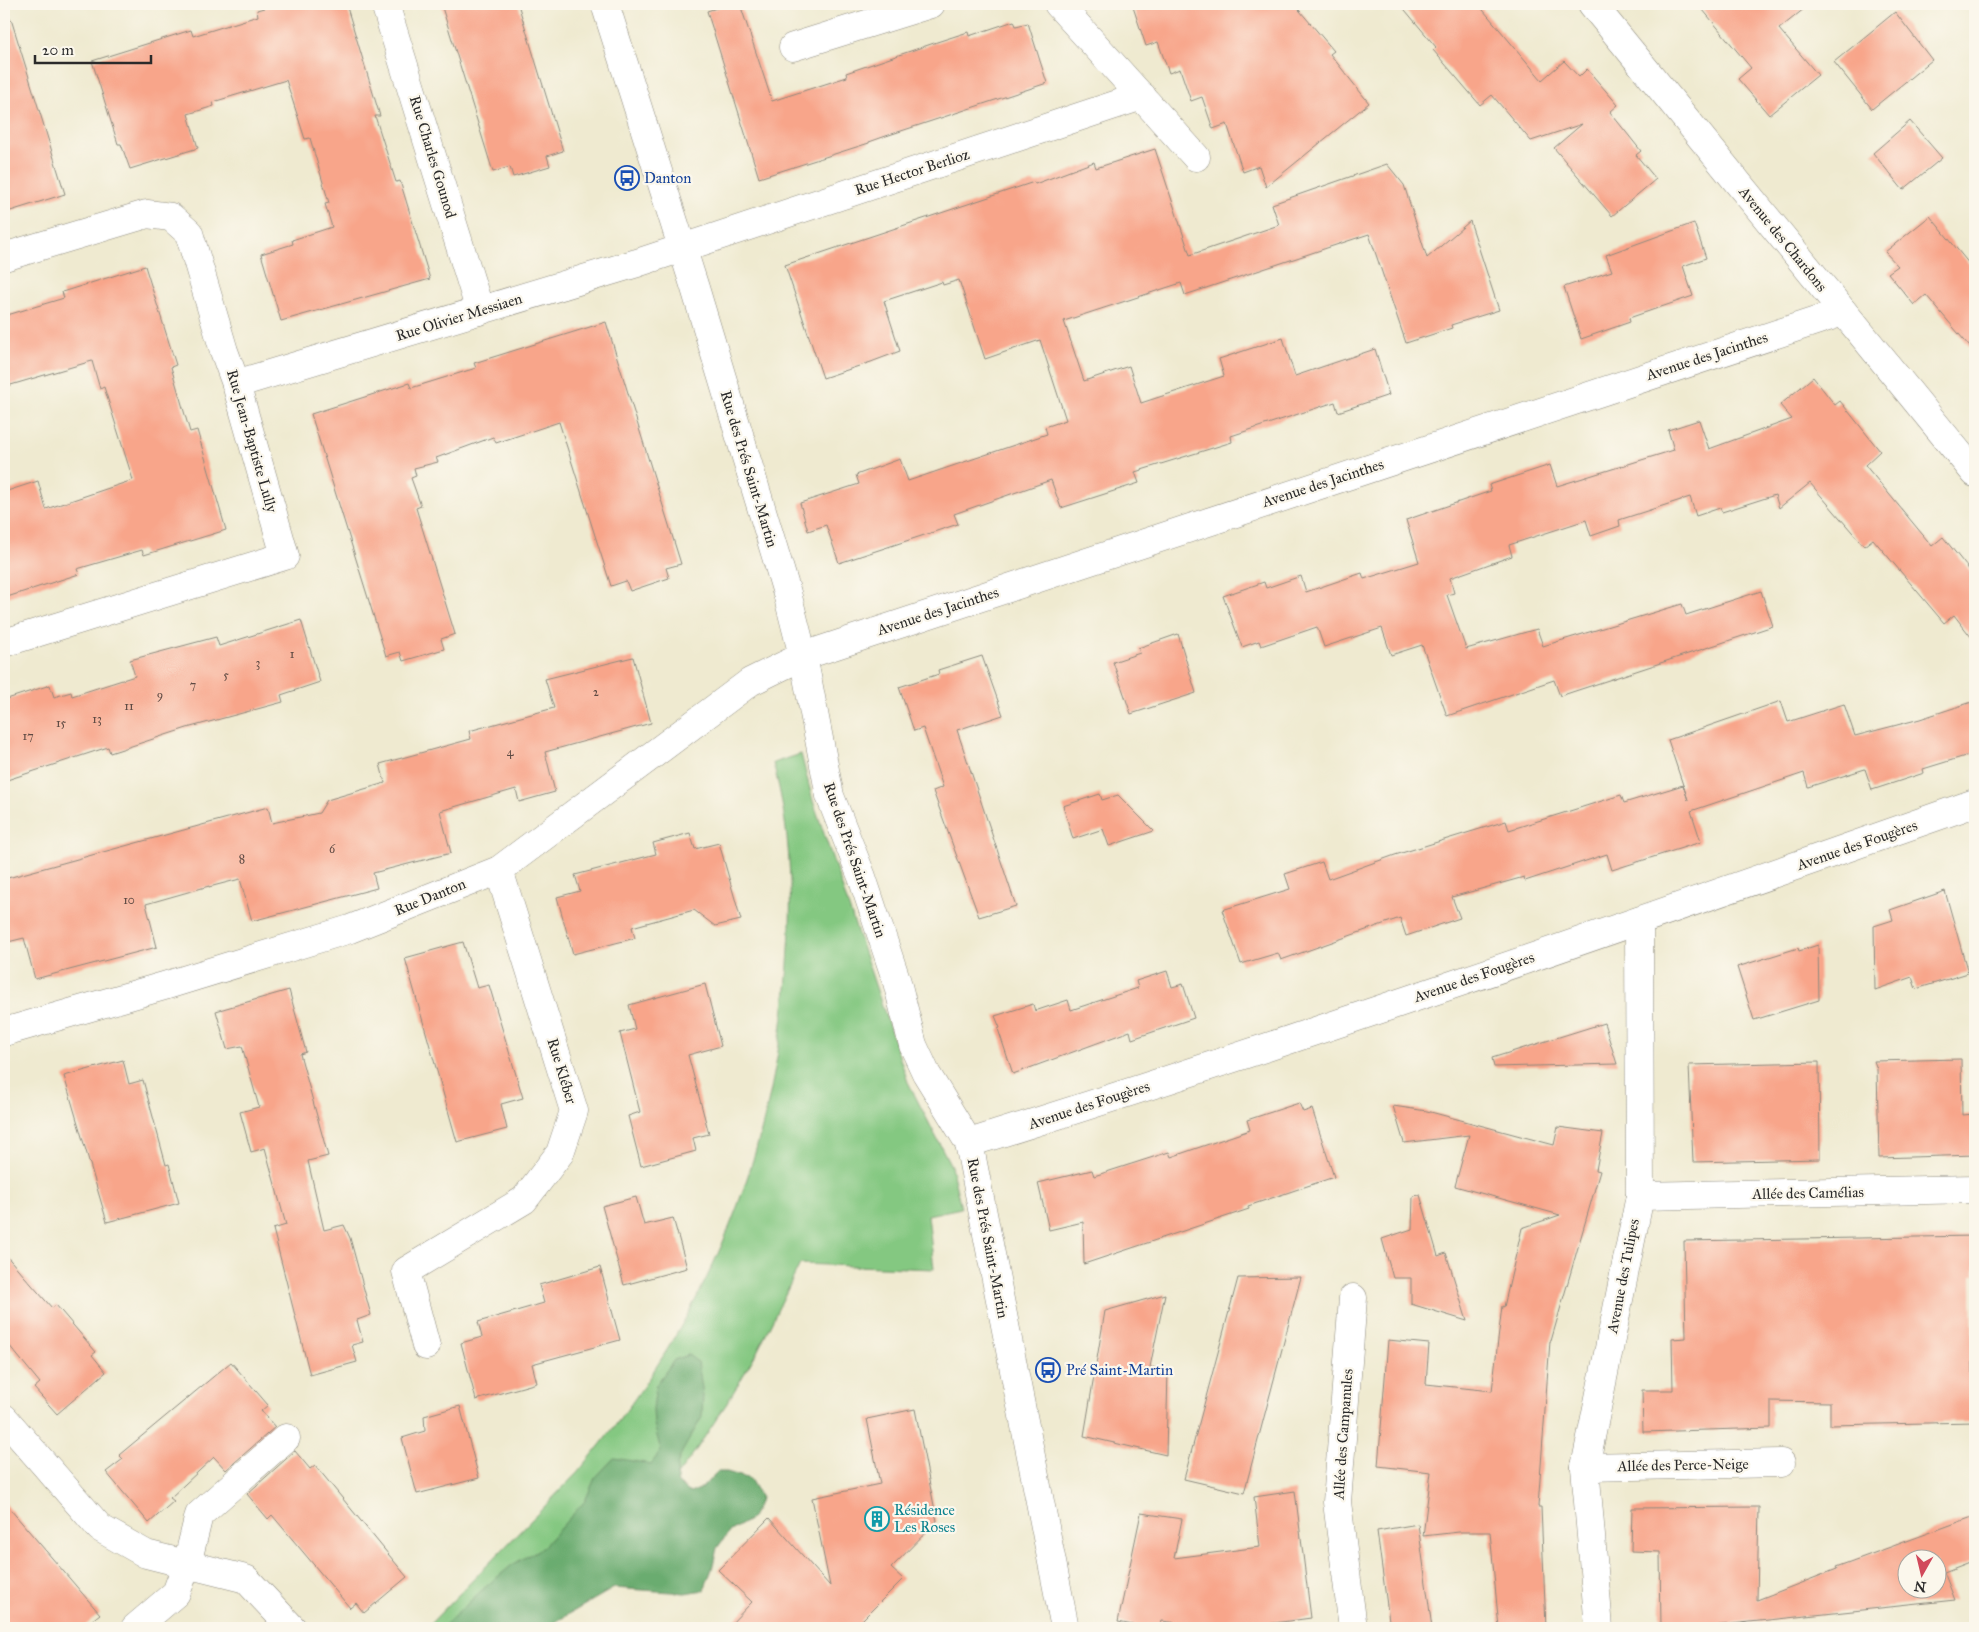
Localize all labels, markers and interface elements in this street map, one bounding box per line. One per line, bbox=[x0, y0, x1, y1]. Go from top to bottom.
scale bar bbox=[35, 32, 151, 64]
text: 20 m bbox=[42, 41, 74, 59]
street label: Rue Charles Gounod bbox=[406, 94, 460, 221]
street label: Rue Hector Berlioz bbox=[852, 145, 972, 199]
bus stop icon: Danton bbox=[614, 165, 640, 191]
place label: Danton bbox=[644, 169, 691, 187]
street label: Avenue des Chardons bbox=[1734, 182, 1831, 295]
street label: Rue Olivier Messiaen bbox=[394, 289, 524, 345]
street label: Avenue des Jacinthes bbox=[1643, 328, 1770, 385]
street label: Rue Jean-Baptiste Lully bbox=[222, 367, 281, 516]
street label: Rue des Prés Saint-Martin bbox=[717, 388, 781, 550]
street label: Avenue des Jacinthes bbox=[1259, 455, 1386, 512]
street label: Avenue des Jacinthes bbox=[874, 583, 1001, 640]
house number: 1 bbox=[290, 647, 295, 661]
house number: 3 bbox=[256, 656, 261, 670]
house number: 5 bbox=[223, 668, 229, 682]
house number: 7 bbox=[190, 678, 196, 692]
house number: 2 bbox=[593, 685, 599, 699]
house number: 9 bbox=[157, 688, 163, 702]
house number: 11 bbox=[124, 699, 134, 713]
house number: 13 bbox=[92, 712, 102, 726]
house number: 15 bbox=[56, 716, 67, 730]
house number: 17 bbox=[22, 729, 34, 743]
house number: 4 bbox=[507, 745, 514, 759]
street label: Rue des Prés Saint-Martin bbox=[820, 780, 890, 940]
street label: Avenue des Fougères bbox=[1793, 816, 1920, 874]
house number: 6 bbox=[329, 842, 336, 856]
house number: 8 bbox=[239, 852, 245, 866]
street label: Rue Danton bbox=[392, 875, 468, 919]
house number: 10 bbox=[123, 893, 135, 907]
street label: Avenue des Fougères bbox=[1410, 948, 1537, 1006]
street label: Rue Kléber bbox=[543, 1036, 581, 1106]
street label: Avenue des Fougères bbox=[1025, 1077, 1152, 1133]
street label: Rue des Prés Saint-Martin bbox=[964, 1156, 1012, 1320]
street label: Allée des Camélias bbox=[1751, 1183, 1864, 1203]
street label: Avenue des Tulipes bbox=[1603, 1217, 1643, 1336]
bus stop icon: Pré Saint-Martin bbox=[1035, 1357, 1061, 1383]
place label: Pré Saint-Martin bbox=[1066, 1361, 1173, 1379]
street label: Allée des Campanules bbox=[1329, 1368, 1357, 1501]
street label: Allée des Perce-Neige bbox=[1616, 1455, 1749, 1475]
place label: Résidence Les Roses bbox=[894, 1501, 955, 1536]
building icon: Résidence Les Roses bbox=[864, 1506, 890, 1532]
north arrow bbox=[1896, 1550, 1946, 1600]
text: N bbox=[1913, 1577, 1927, 1596]

